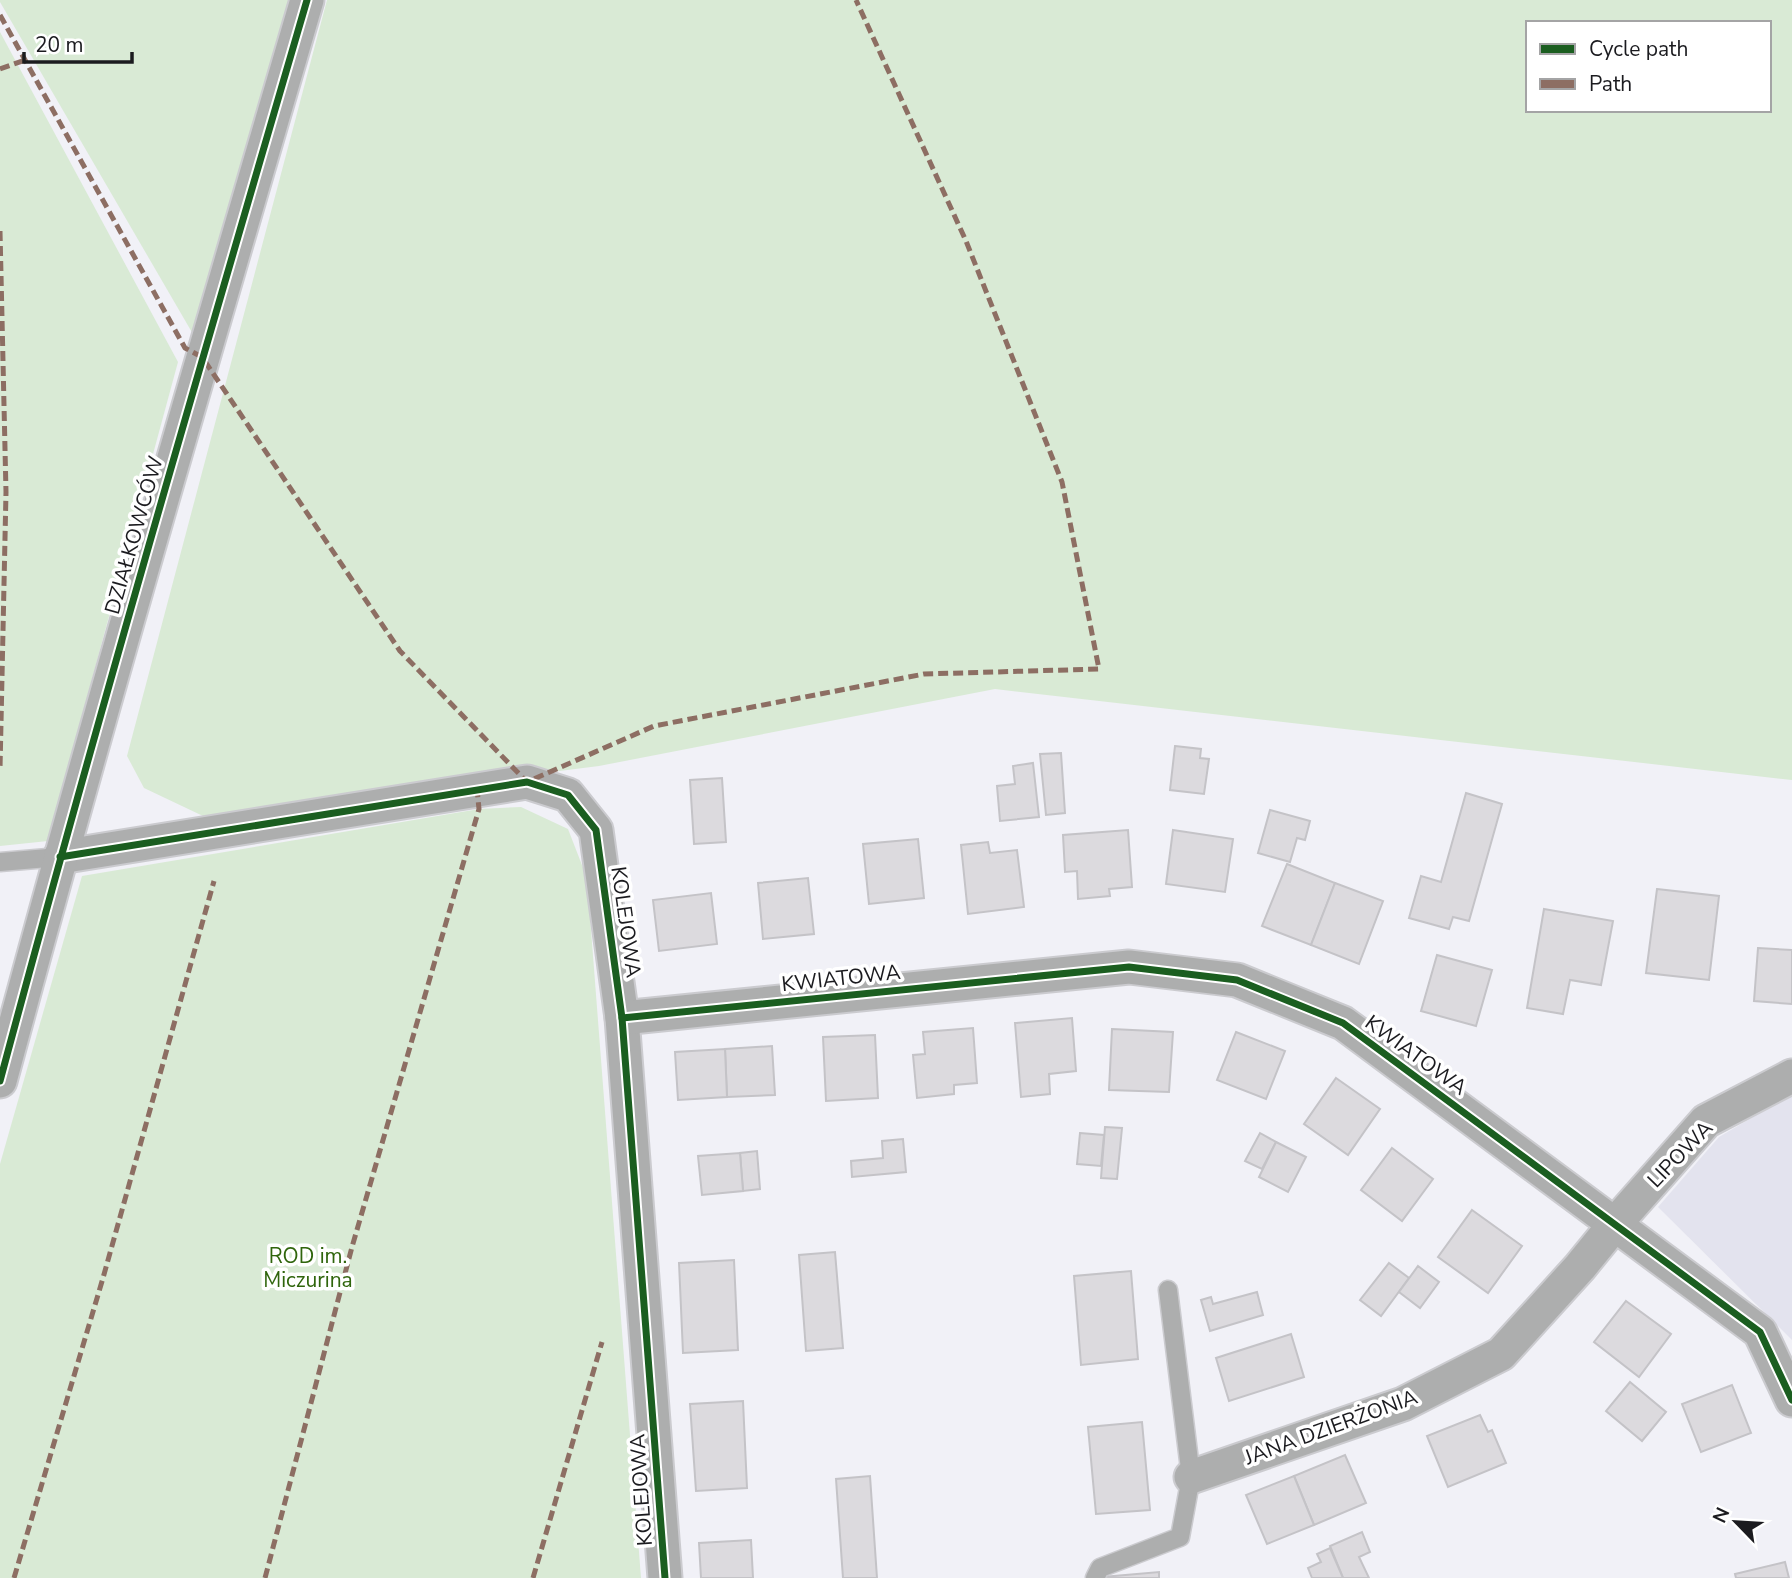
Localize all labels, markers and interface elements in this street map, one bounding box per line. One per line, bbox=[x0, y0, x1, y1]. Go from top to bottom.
scale bar bbox=[24, 21, 133, 65]
legend bbox=[1526, 21, 1771, 112]
text: 20 m bbox=[35, 31, 84, 59]
text: Cycle path bbox=[1589, 35, 1688, 63]
text: Path bbox=[1589, 70, 1632, 98]
street label: DZIAŁKOWCÓW bbox=[98, 453, 170, 617]
street label: KOLEJOWA bbox=[604, 864, 648, 980]
street label: KWIATOWA bbox=[780, 958, 902, 998]
street label: KWIATOWA bbox=[1359, 1008, 1473, 1102]
street label: LIPOWA bbox=[1641, 1114, 1719, 1194]
park label: ROD im. Miczurina bbox=[263, 1242, 353, 1294]
street label: JANA DZIERŻONIA bbox=[1240, 1383, 1421, 1472]
street label: KOLEJOWA bbox=[623, 1433, 659, 1547]
north arrow bbox=[1701, 1487, 1771, 1557]
text: N bbox=[1707, 1503, 1736, 1527]

